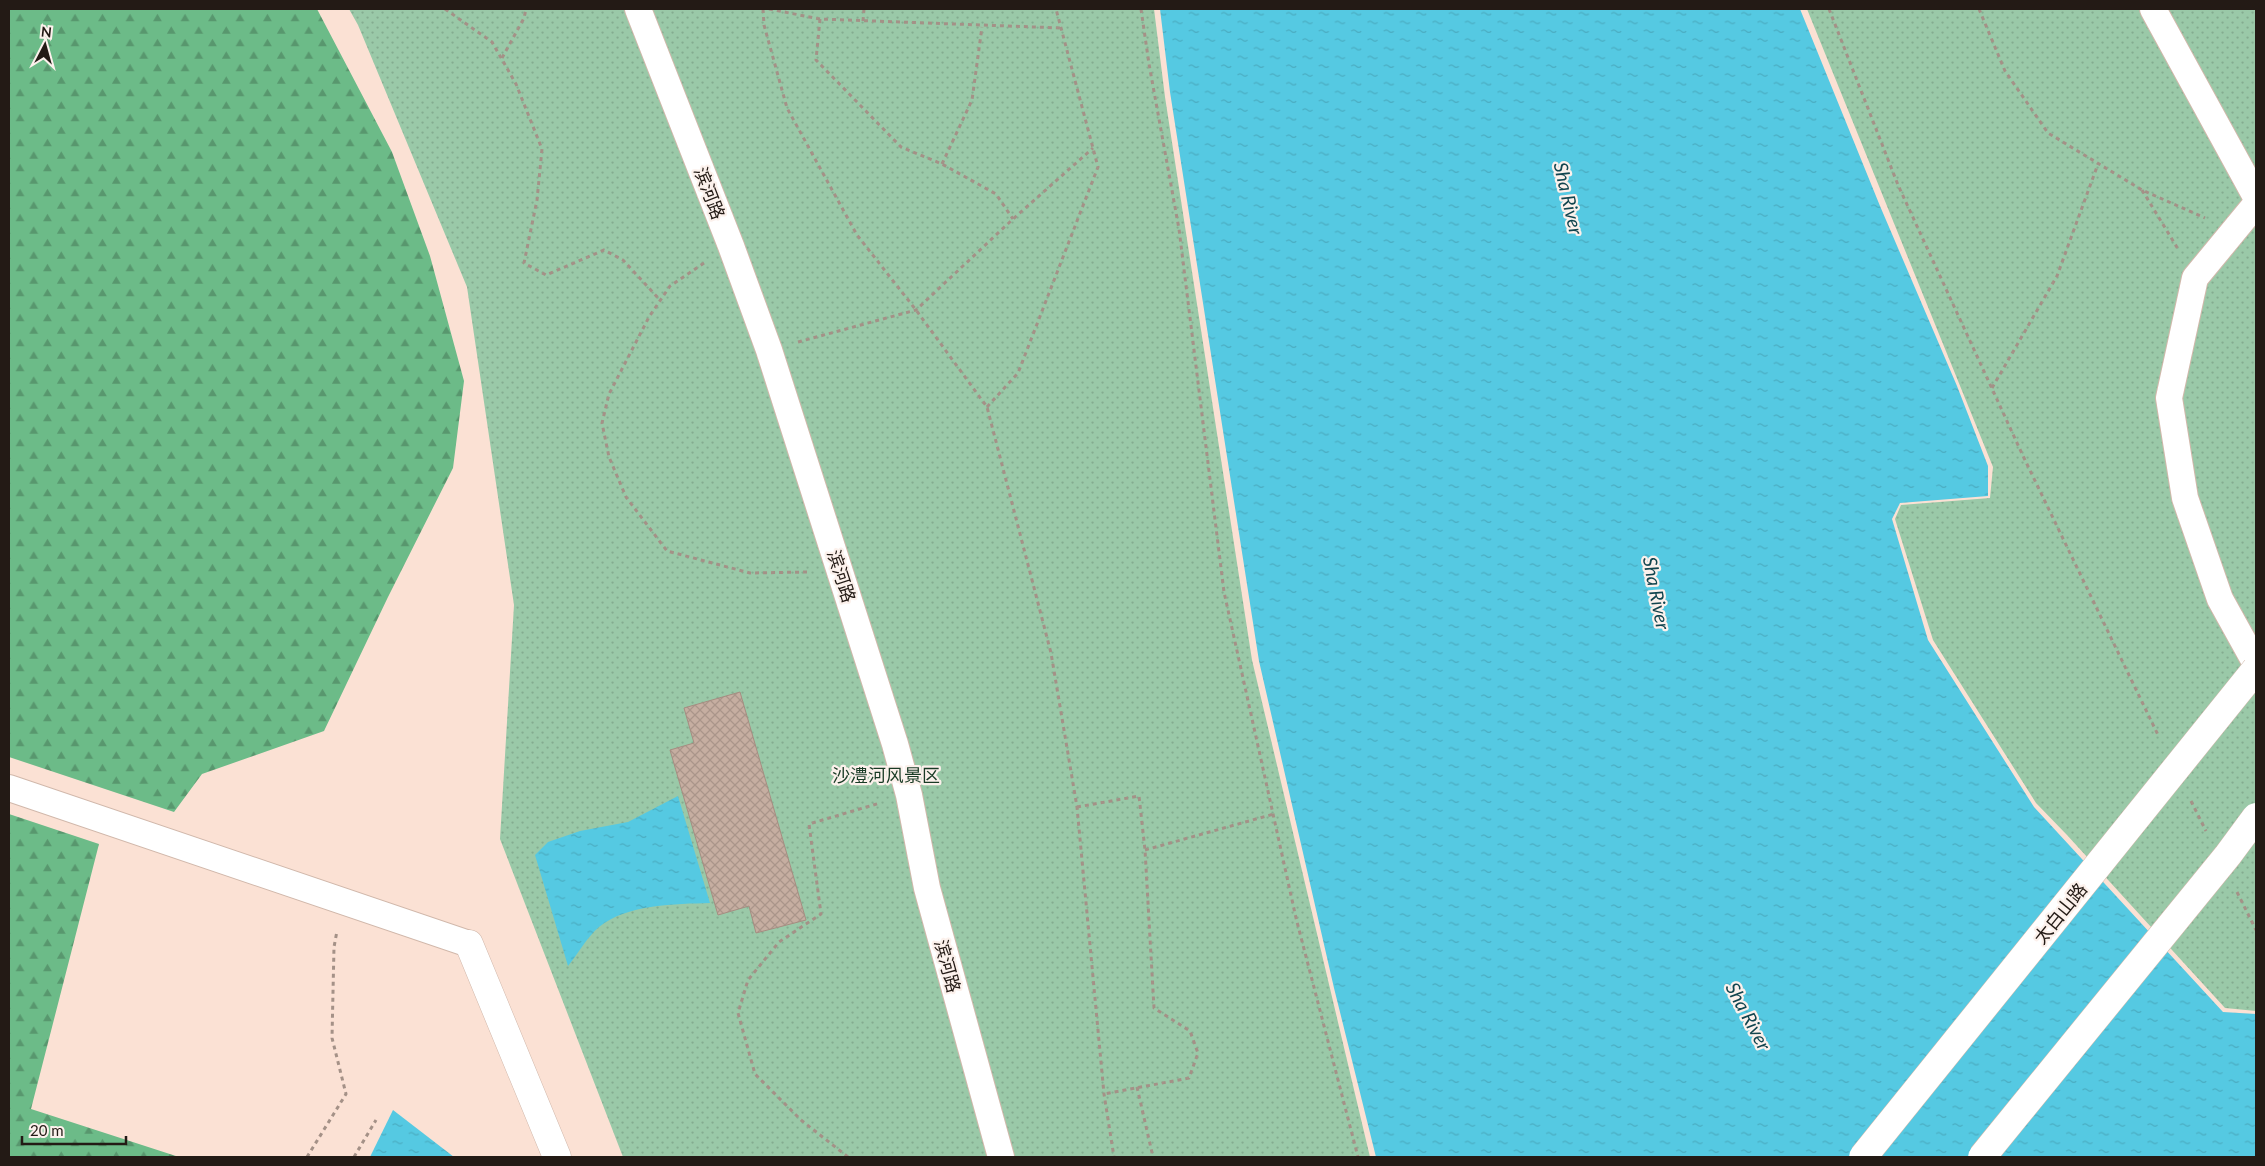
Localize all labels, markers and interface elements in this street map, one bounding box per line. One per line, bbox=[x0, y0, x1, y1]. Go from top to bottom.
north arrow bbox=[20, 20, 70, 70]
text: N bbox=[40, 23, 53, 41]
water label: Sha River bbox=[1550, 160, 1589, 237]
street label: 滨河路 bbox=[690, 164, 730, 222]
street label: 滨河路 bbox=[823, 547, 861, 605]
water label: Sha River bbox=[1639, 555, 1675, 632]
park label: 沙澧河风景区 bbox=[832, 764, 940, 786]
street label: 太白山路 bbox=[2029, 878, 2091, 948]
street label: 滨河路 bbox=[930, 937, 966, 995]
water label: Sha River bbox=[1722, 978, 1777, 1054]
scale bar bbox=[22, 1114, 126, 1146]
text: 20 m bbox=[30, 1121, 64, 1139]

